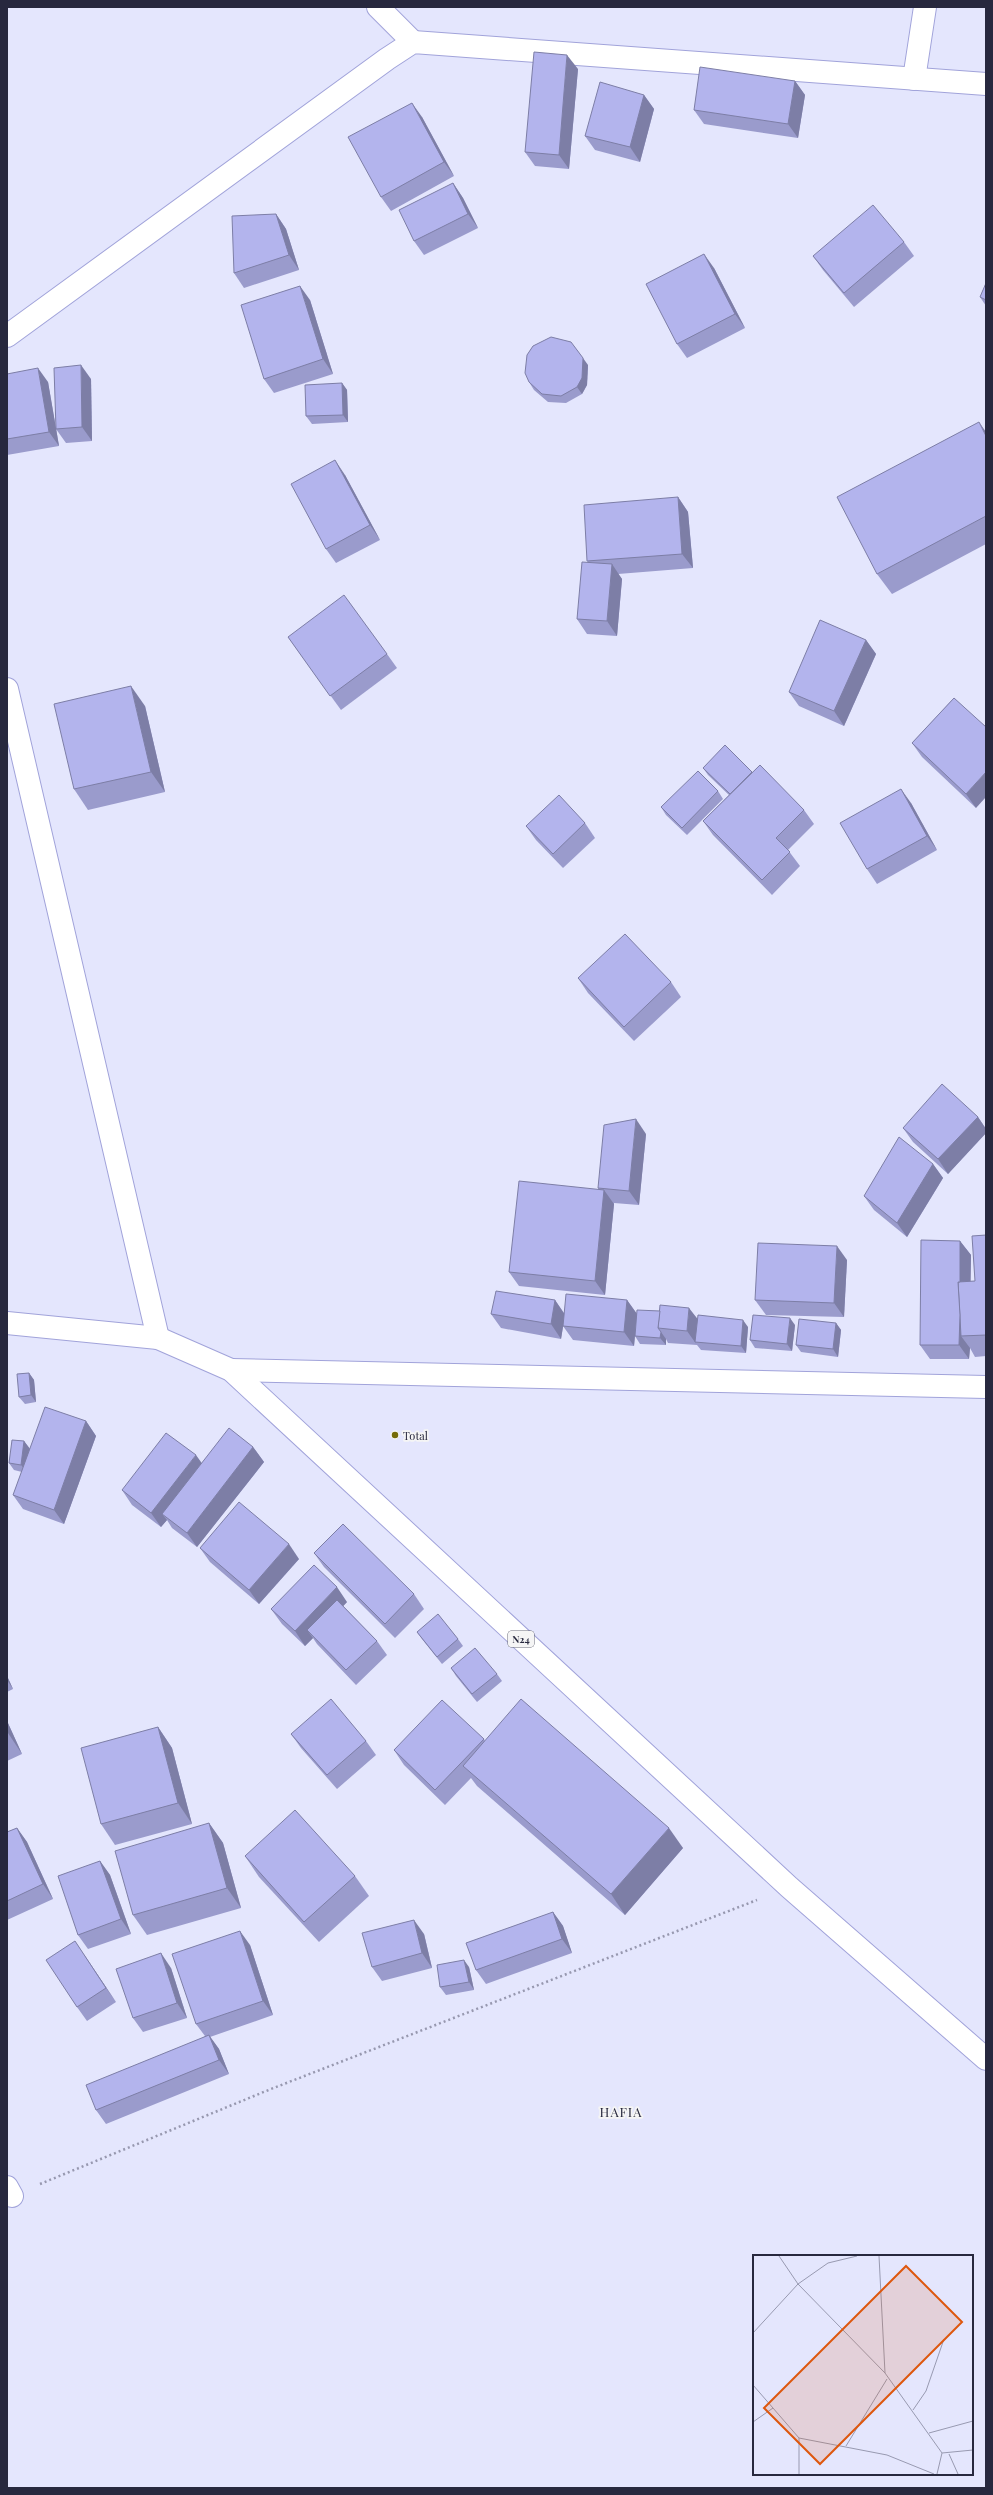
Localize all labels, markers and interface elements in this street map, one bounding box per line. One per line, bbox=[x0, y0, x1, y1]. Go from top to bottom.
place label: Total bbox=[403, 1428, 428, 1443]
marker: Total bbox=[390, 1430, 400, 1440]
road number: N24 bbox=[508, 1631, 534, 1647]
district label: HAFIA bbox=[600, 2103, 642, 2120]
inset map bbox=[753, 2255, 973, 2475]

